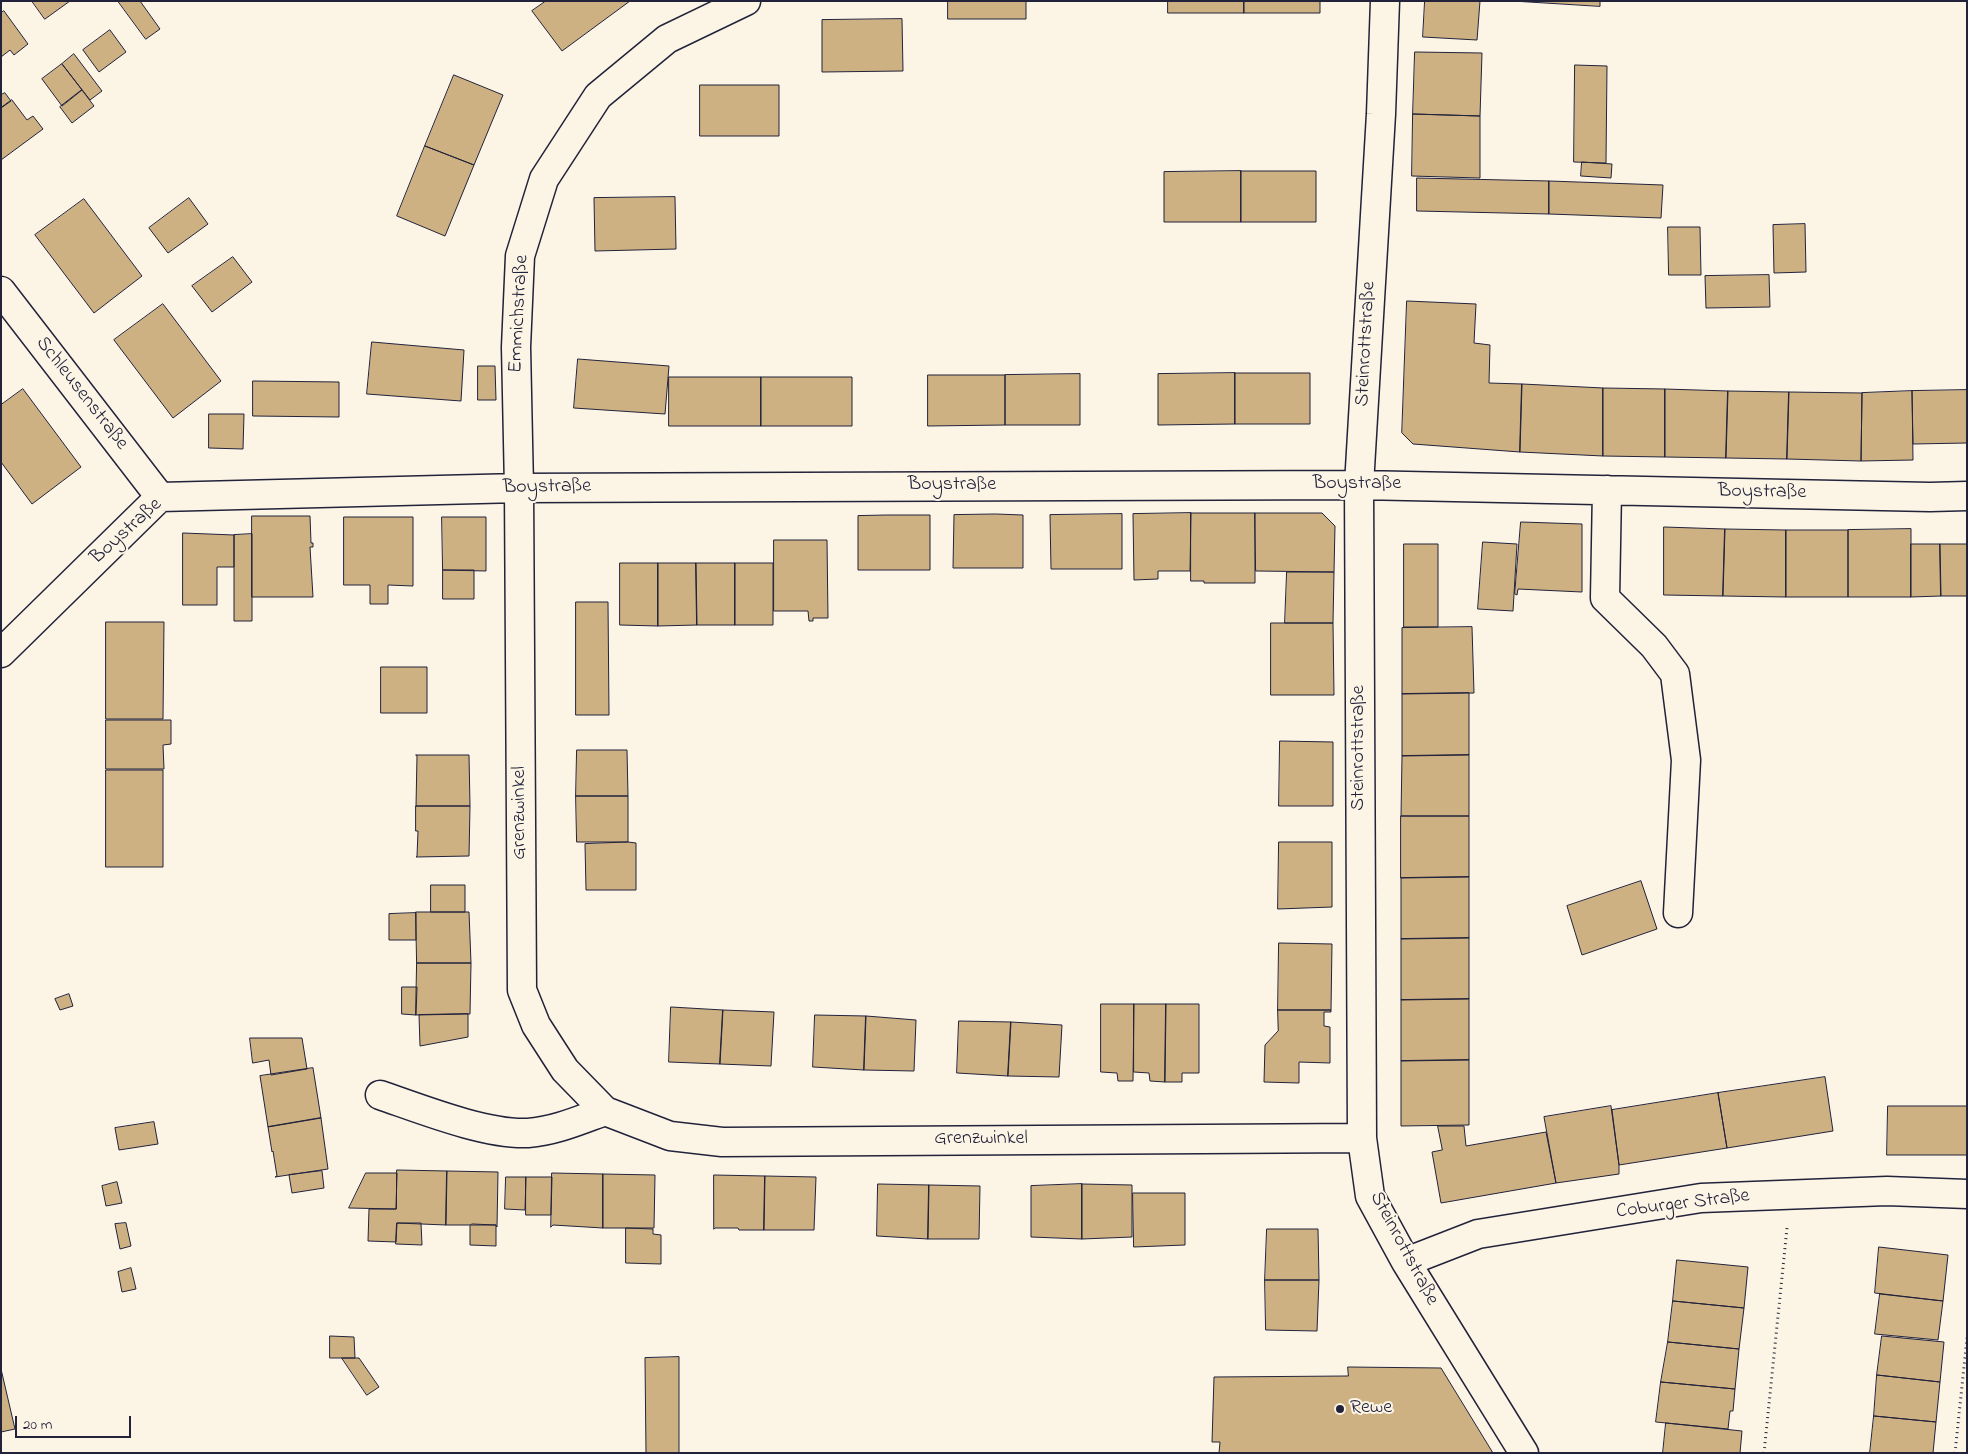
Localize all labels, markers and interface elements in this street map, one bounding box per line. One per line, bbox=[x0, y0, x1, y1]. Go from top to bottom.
street label: Emmichstraße bbox=[505, 254, 535, 374]
street label: Steinrottstraße bbox=[1352, 281, 1382, 407]
street label: Schleusenstraße bbox=[29, 333, 133, 455]
street label: Boystraße bbox=[1313, 473, 1401, 497]
street label: Boystraße bbox=[908, 474, 996, 498]
street label: Boystraße bbox=[503, 475, 591, 501]
street label: Boystraße bbox=[1718, 480, 1806, 506]
street label: Boystraße bbox=[86, 494, 168, 570]
street label: Steinrottstraße bbox=[1348, 685, 1372, 811]
street label: Grenzwinkel bbox=[509, 766, 533, 860]
street label: Grenzwinkel bbox=[934, 1128, 1028, 1152]
street label: Coburger Straße bbox=[1615, 1185, 1751, 1225]
street label: Steinrottstraße bbox=[1363, 1188, 1443, 1310]
place label: Rewe bbox=[1350, 1397, 1392, 1421]
marker: Rewe bbox=[1334, 1403, 1346, 1415]
scale bar bbox=[18, 1406, 134, 1438]
text: 20 m bbox=[23, 1414, 52, 1436]

